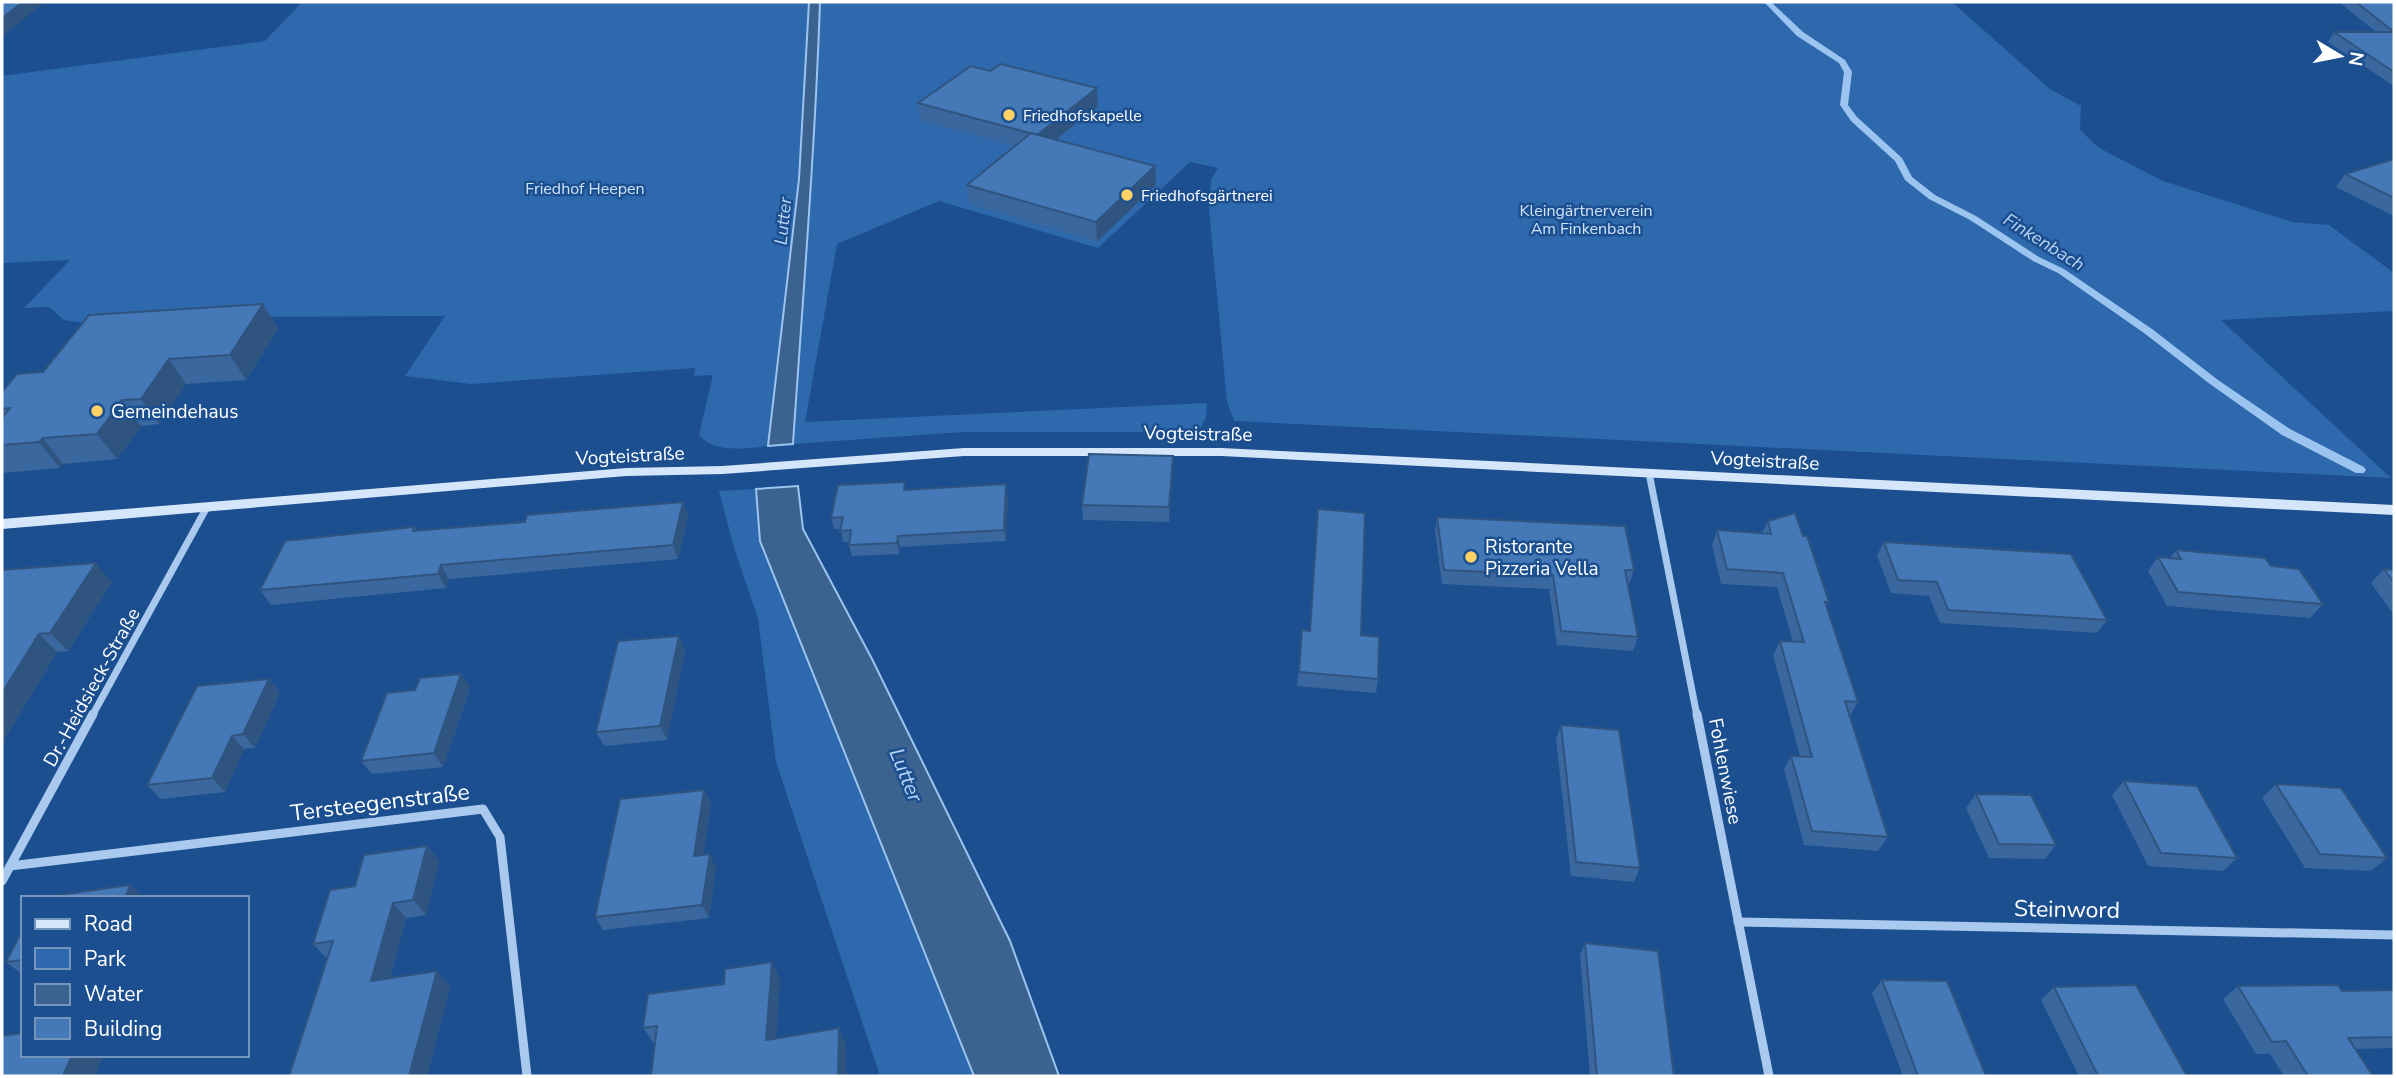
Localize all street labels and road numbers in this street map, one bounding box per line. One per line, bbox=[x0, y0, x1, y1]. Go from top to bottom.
street label: Vogteistraße bbox=[1142, 420, 1253, 448]
street label: Vogteistraße bbox=[574, 440, 685, 472]
street label: Vogteistraße bbox=[1709, 445, 1820, 477]
street label: Dr.-Heidsieck-Straße bbox=[37, 603, 146, 772]
street label: Fohlenwiese bbox=[1702, 716, 1748, 826]
street label: Tersteegenstraße bbox=[289, 776, 471, 829]
street label: Steinword bbox=[2014, 893, 2120, 926]

